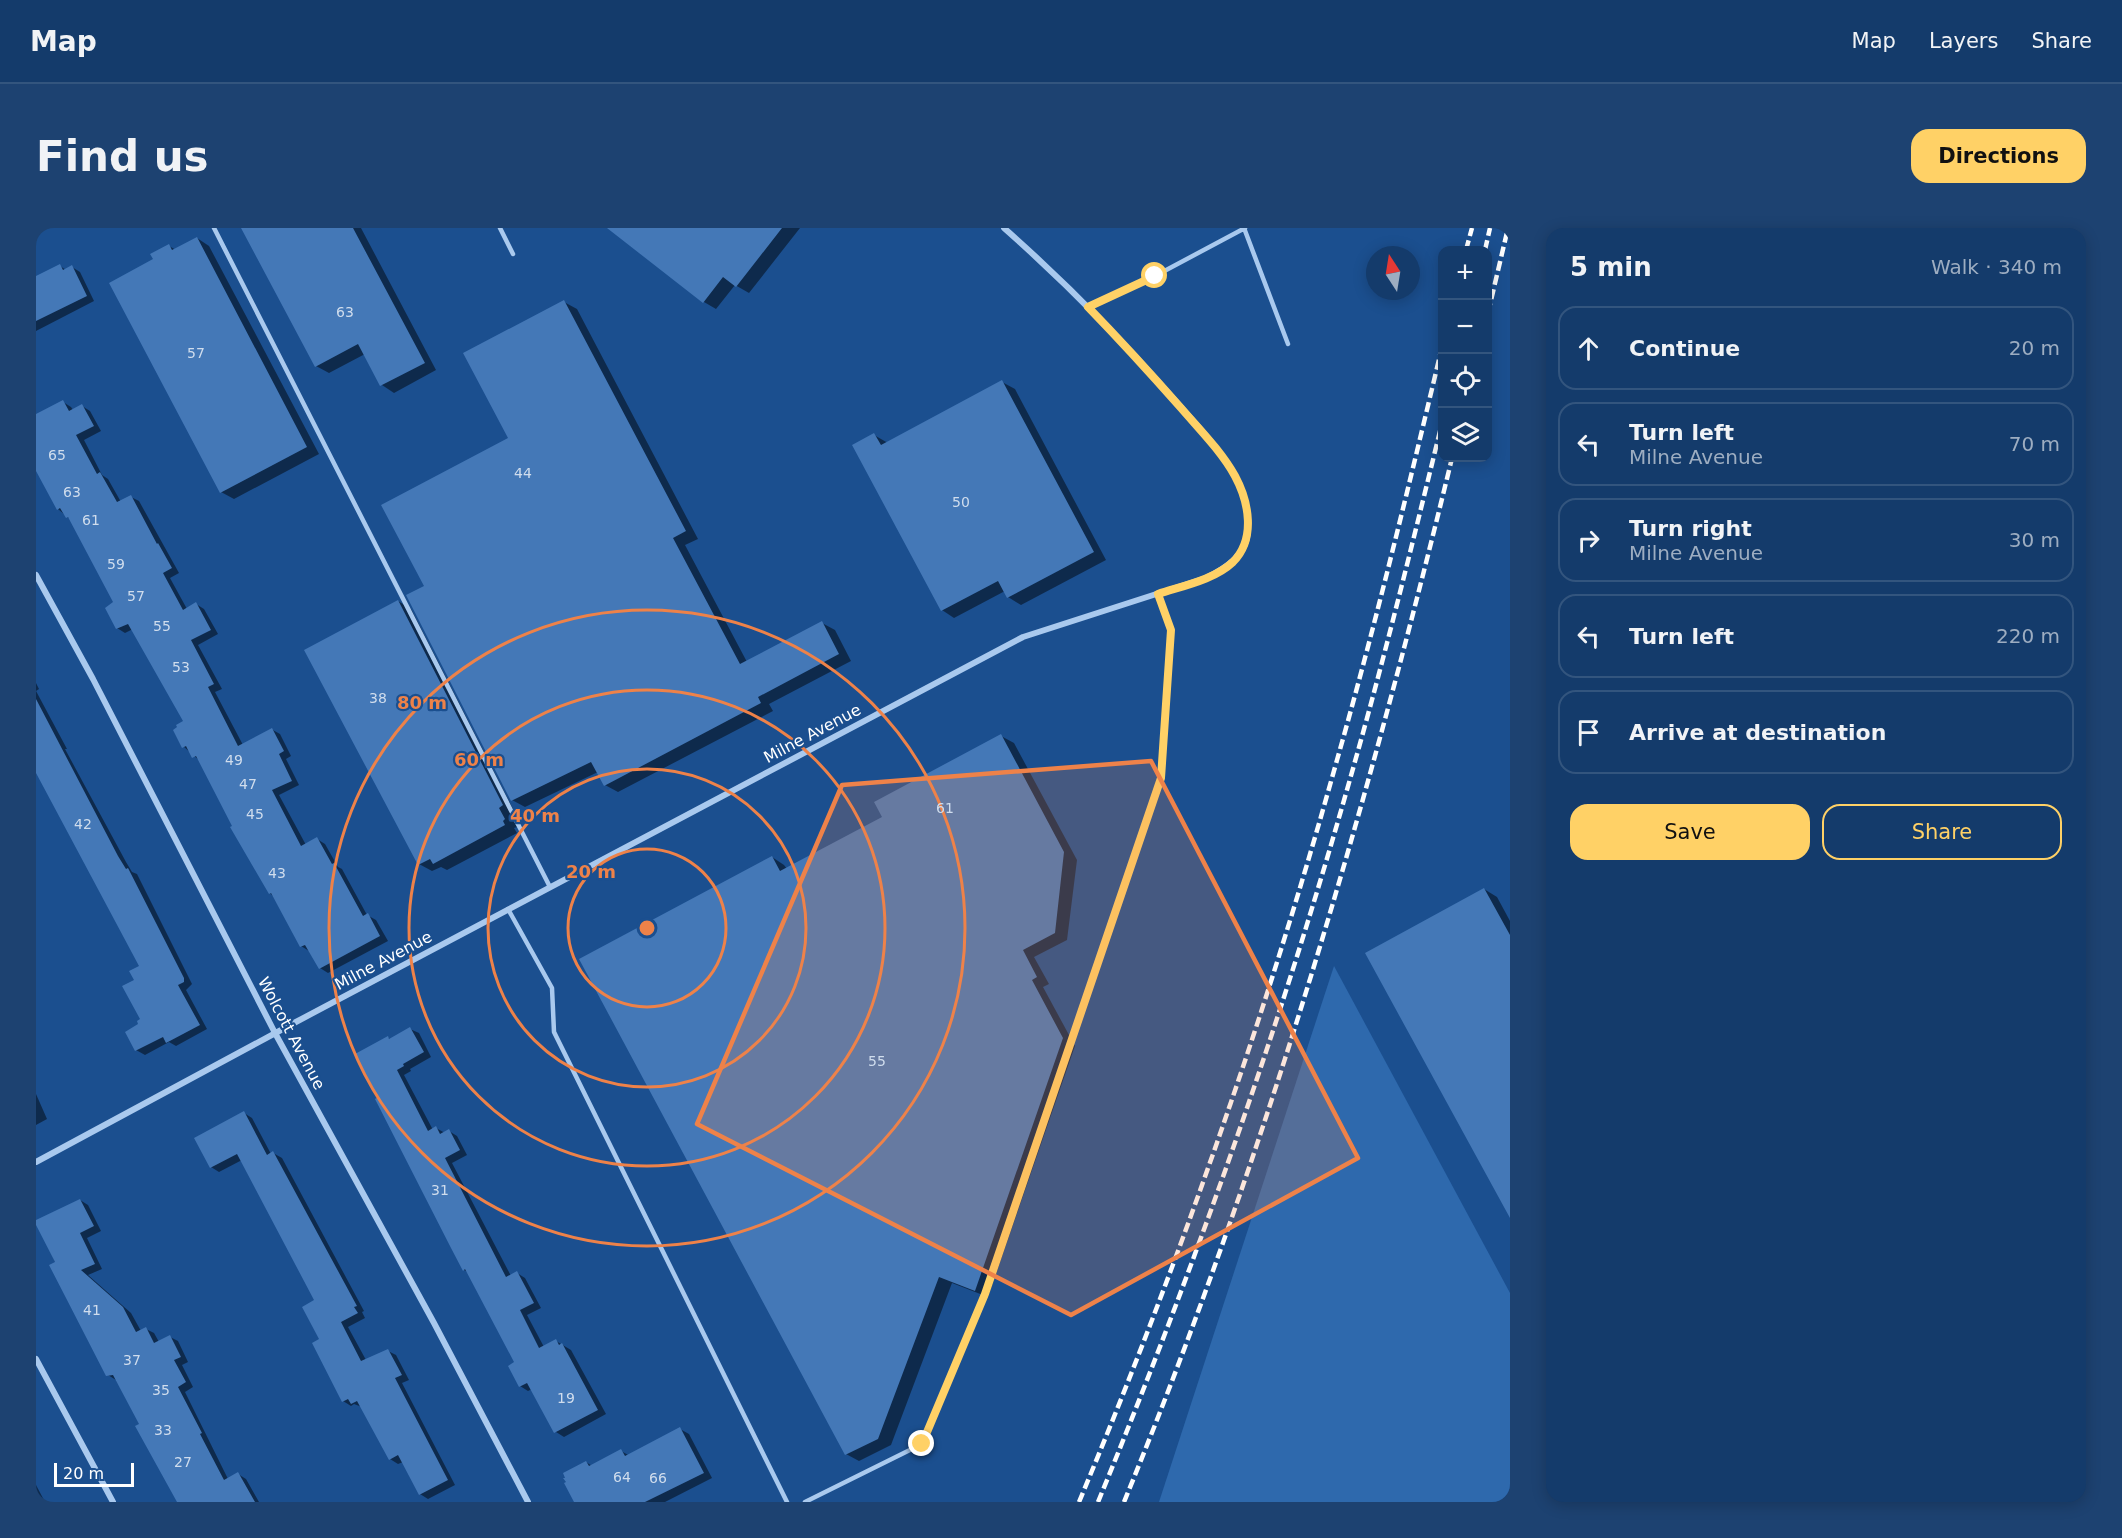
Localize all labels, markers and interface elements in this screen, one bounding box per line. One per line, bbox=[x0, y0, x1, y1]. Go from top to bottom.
text: Map bbox=[30, 25, 97, 58]
text: Map bbox=[1852, 29, 1896, 53]
text: Layers bbox=[1929, 29, 1998, 53]
text: Share bbox=[2031, 29, 2092, 53]
button: Directions bbox=[1911, 129, 2086, 183]
text: Find us bbox=[36, 132, 209, 181]
north arrow bbox=[1366, 246, 1420, 300]
map controls bbox=[1438, 246, 1492, 462]
button: + bbox=[1438, 246, 1492, 300]
text: 5 min bbox=[1570, 252, 1652, 282]
text: Walk · 340 m bbox=[1931, 255, 2062, 279]
route start bbox=[1141, 262, 1167, 288]
button: − bbox=[1438, 300, 1492, 354]
house number: 63 bbox=[336, 304, 354, 320]
icon: ahead bbox=[1572, 332, 1605, 365]
text: Continue bbox=[1629, 336, 1740, 361]
text: 20 m bbox=[2009, 336, 2060, 360]
house number: 57 bbox=[187, 345, 205, 361]
button: locate bbox=[1438, 354, 1492, 408]
button: layers bbox=[1438, 408, 1492, 462]
text: Turn left bbox=[1629, 420, 1734, 445]
icon: left bbox=[1572, 428, 1605, 461]
text: 70 m bbox=[2009, 432, 2060, 456]
text: Milne Avenue bbox=[1629, 445, 1763, 469]
house number: 65 bbox=[48, 447, 66, 463]
house number: 44 bbox=[514, 465, 532, 481]
house number: 63 bbox=[63, 484, 81, 500]
house number: 50 bbox=[952, 494, 970, 510]
house number: 61 bbox=[82, 512, 100, 528]
text: Turn right bbox=[1629, 516, 1752, 541]
icon: right bbox=[1572, 524, 1605, 557]
text: 30 m bbox=[2009, 528, 2060, 552]
text: Milne Avenue bbox=[1629, 541, 1763, 565]
house number: 59 bbox=[107, 556, 125, 572]
house number: 57 bbox=[127, 588, 145, 604]
house number: 55 bbox=[153, 618, 171, 634]
icon: left bbox=[1572, 620, 1605, 653]
text: Turn left bbox=[1629, 624, 1734, 649]
text: 220 m bbox=[1996, 624, 2060, 648]
house number: 53 bbox=[172, 659, 190, 675]
house number: 38 bbox=[369, 690, 387, 706]
text: 80 m bbox=[397, 692, 447, 713]
street label: Milne Avenue bbox=[760, 700, 864, 767]
icon: arrive bbox=[1572, 716, 1605, 749]
text: Arrive at destination bbox=[1629, 720, 1886, 745]
text: 60 m bbox=[454, 749, 504, 770]
house number: 49 bbox=[225, 752, 243, 768]
house number: 47 bbox=[239, 776, 257, 792]
house number: 61 bbox=[936, 800, 954, 816]
button: Save bbox=[1570, 804, 1810, 860]
button: Share bbox=[1822, 804, 2062, 860]
text: 40 m bbox=[510, 805, 560, 826]
house number: 45 bbox=[246, 806, 264, 822]
house number: 42 bbox=[74, 816, 92, 832]
text: 20 m bbox=[566, 861, 616, 882]
house number: 43 bbox=[268, 865, 286, 881]
centre of rings bbox=[637, 918, 657, 938]
street label: Milne Avenue bbox=[331, 927, 435, 994]
street label: Wolcott Avenue bbox=[254, 974, 329, 1093]
house number: 55 bbox=[868, 1053, 886, 1069]
house number: 31 bbox=[431, 1182, 449, 1198]
house number: 41 bbox=[83, 1302, 101, 1318]
house number: 37 bbox=[123, 1352, 141, 1368]
house number: 35 bbox=[152, 1382, 170, 1398]
house number: 19 bbox=[557, 1390, 575, 1406]
house number: 33 bbox=[154, 1422, 172, 1438]
route end bbox=[908, 1430, 934, 1456]
house number: 27 bbox=[174, 1454, 192, 1470]
scale bar bbox=[54, 1460, 134, 1488]
text: 20 m bbox=[63, 1464, 104, 1483]
house number: 64 bbox=[613, 1469, 631, 1485]
house number: 66 bbox=[649, 1470, 667, 1486]

